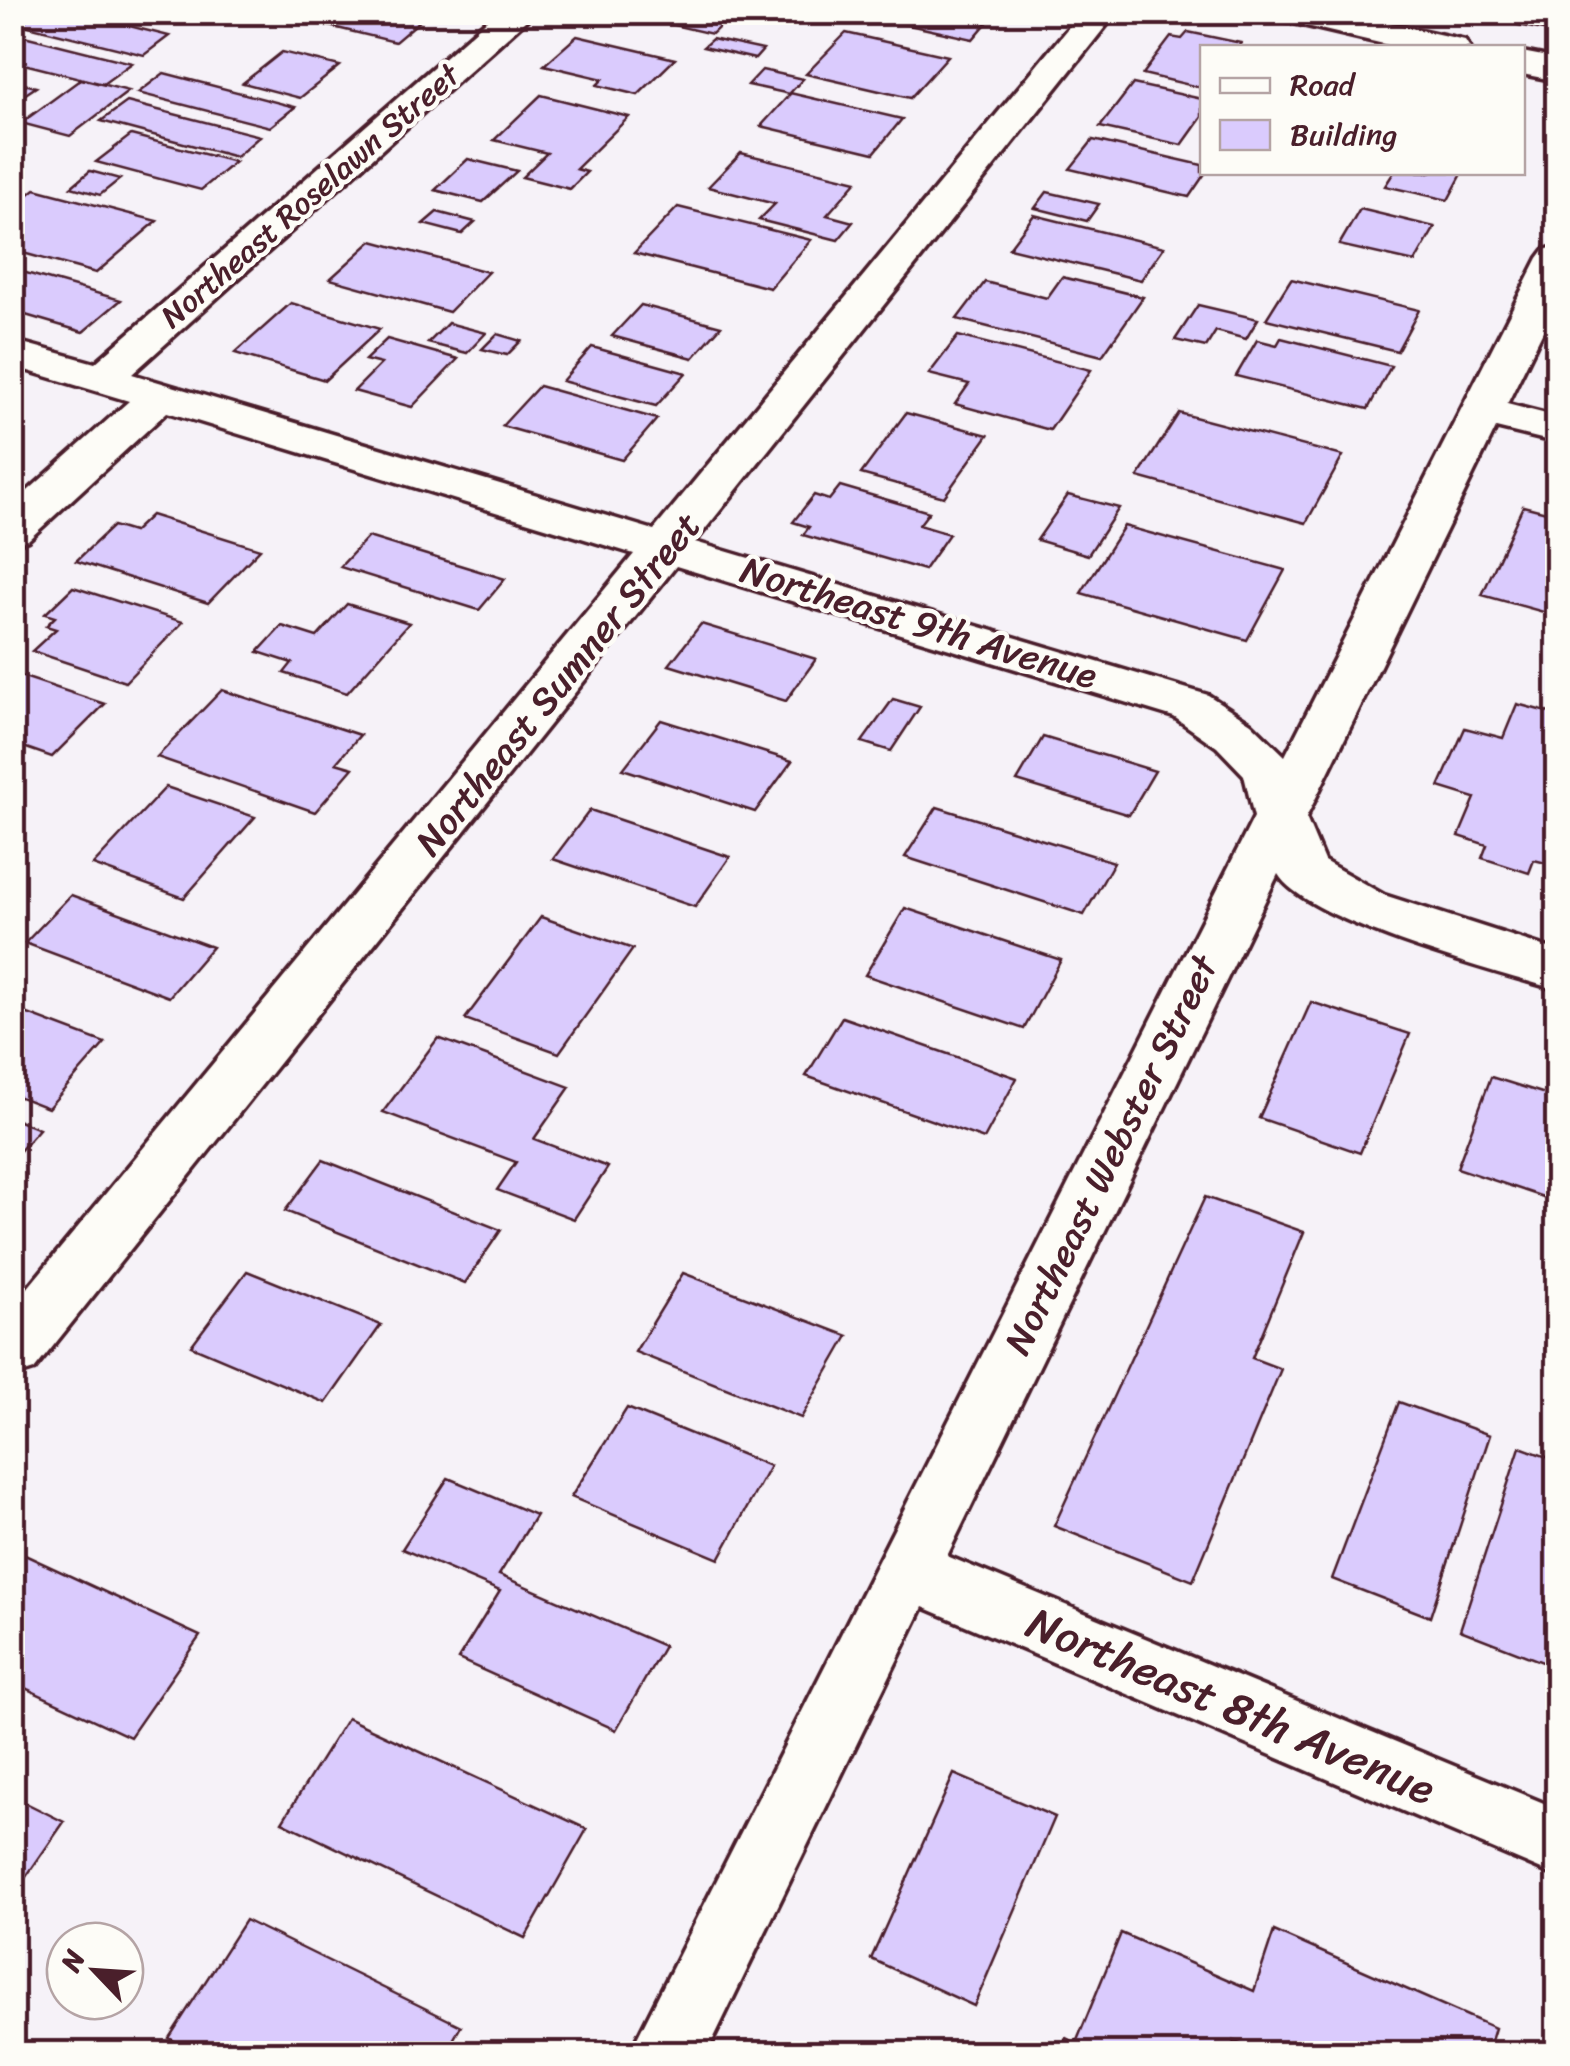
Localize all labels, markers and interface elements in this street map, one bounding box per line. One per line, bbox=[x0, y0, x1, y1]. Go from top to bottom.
legend bbox=[1200, 45, 1525, 175]
street label: Northeast Roselawn Street bbox=[147, 48, 474, 343]
text: Road bbox=[1290, 58, 1357, 112]
text: Building bbox=[1290, 108, 1397, 162]
street label: Northeast Sumner Street bbox=[397, 496, 719, 872]
street label: Northeast 9th Avenue bbox=[732, 537, 1106, 709]
street label: Northeast Webster Street bbox=[985, 942, 1238, 1366]
street label: Northeast 8th Avenue bbox=[1014, 1584, 1448, 1828]
north arrow bbox=[45, 1921, 145, 2021]
text: N bbox=[46, 1941, 99, 1981]

